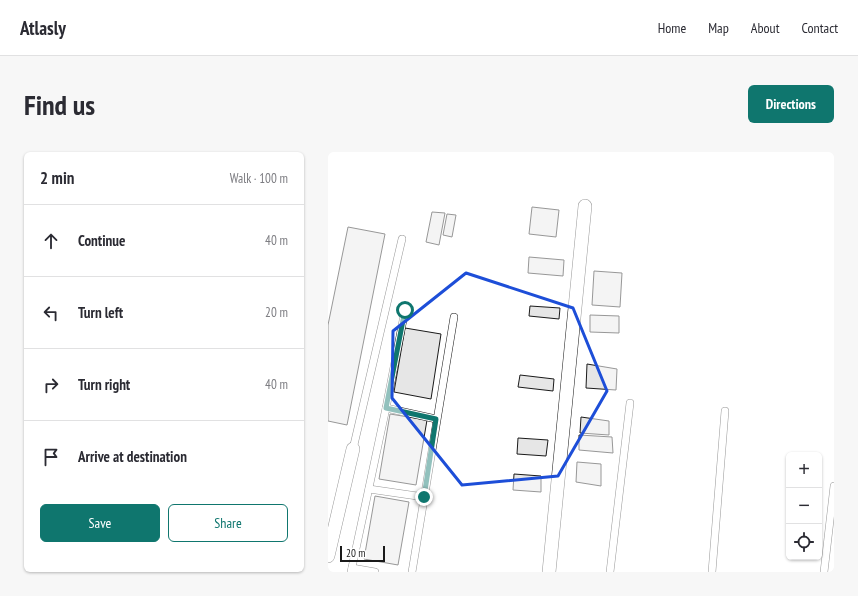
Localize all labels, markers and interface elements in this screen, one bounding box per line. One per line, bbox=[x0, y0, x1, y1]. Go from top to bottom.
text: Atlasly bbox=[20, 16, 66, 40]
text: Home bbox=[658, 19, 686, 37]
text: Map bbox=[708, 19, 729, 37]
text: About bbox=[751, 19, 780, 37]
text: Contact bbox=[802, 19, 838, 37]
button: Directions bbox=[748, 85, 834, 123]
text: Find us bbox=[24, 86, 95, 123]
text: 2 min bbox=[40, 167, 74, 189]
text: Walk · 100 m bbox=[230, 170, 288, 187]
icon: ahead bbox=[40, 230, 62, 252]
text: Continue bbox=[78, 231, 125, 250]
text: 40 m bbox=[265, 232, 288, 249]
route start bbox=[396, 301, 414, 319]
icon: left bbox=[40, 302, 62, 324]
text: Turn left bbox=[78, 303, 123, 322]
text: 20 m bbox=[265, 304, 288, 321]
icon: right bbox=[40, 374, 62, 396]
text: Turn right bbox=[78, 375, 130, 394]
text: 40 m bbox=[265, 376, 288, 393]
icon: arrive bbox=[40, 446, 62, 468]
text: Arrive at destination bbox=[78, 447, 187, 466]
map controls bbox=[786, 452, 822, 560]
button: + bbox=[786, 452, 822, 488]
route end bbox=[415, 488, 433, 506]
button: − bbox=[786, 488, 822, 524]
button: Save bbox=[40, 504, 160, 542]
button: Share bbox=[168, 504, 288, 542]
button: locate bbox=[786, 524, 822, 560]
scale bar bbox=[340, 544, 385, 563]
text: 20 m bbox=[346, 546, 365, 560]

